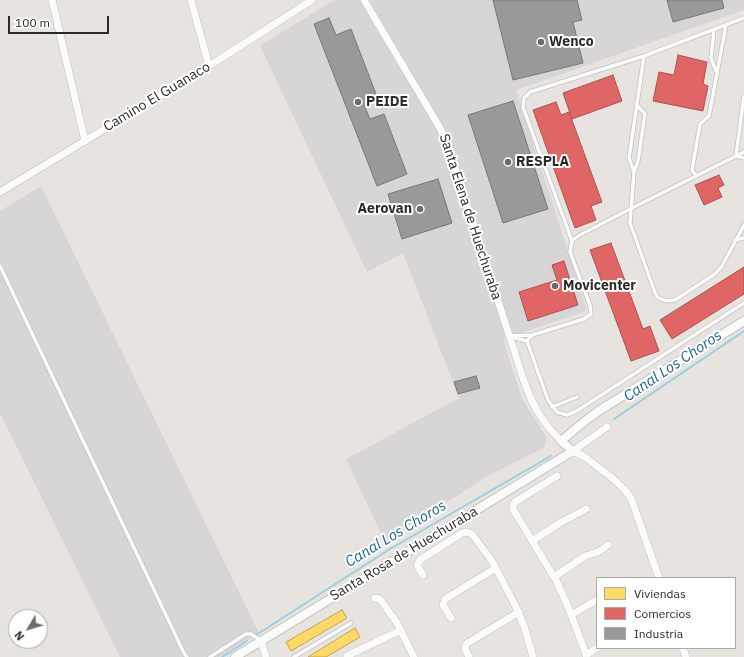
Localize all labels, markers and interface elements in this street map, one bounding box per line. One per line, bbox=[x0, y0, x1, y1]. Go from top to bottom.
scale bar bbox=[10, 8, 111, 34]
text: 100 m bbox=[15, 15, 50, 30]
place label: Wenco bbox=[549, 34, 594, 50]
marker: Wenco bbox=[536, 37, 546, 47]
street label: Camino El Guanaco bbox=[101, 58, 213, 136]
place label: PEIDE bbox=[366, 94, 408, 110]
marker: PEIDE bbox=[353, 97, 363, 107]
street label: Santa Elena de Huechuraba bbox=[435, 132, 505, 302]
place label: RESPLA bbox=[516, 154, 569, 170]
marker: RESPLA bbox=[503, 157, 513, 167]
place label: Aerovan bbox=[357, 201, 412, 217]
marker: Aerovan bbox=[415, 204, 425, 214]
place label: Movicenter bbox=[563, 278, 636, 294]
marker: Movicenter bbox=[550, 281, 560, 291]
water label: Canal Los Choros bbox=[620, 326, 726, 406]
water label: Canal Los Choros bbox=[342, 497, 450, 571]
street label: Santa Rosa de Huechuraba bbox=[327, 503, 481, 605]
legend bbox=[596, 577, 736, 649]
text: Viviendas bbox=[634, 586, 686, 601]
text: Comercios bbox=[634, 606, 691, 621]
north arrow bbox=[8, 609, 48, 649]
text: Industria bbox=[634, 626, 683, 641]
text: N bbox=[11, 628, 27, 643]

